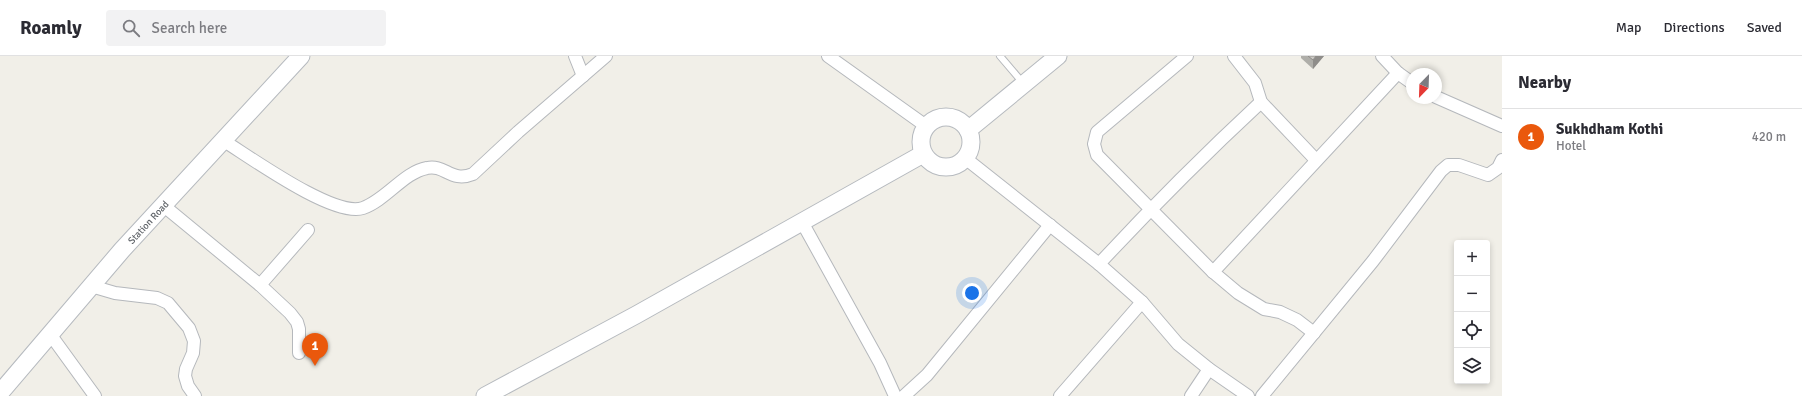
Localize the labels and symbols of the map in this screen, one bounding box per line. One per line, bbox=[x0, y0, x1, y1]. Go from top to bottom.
north arrow bbox=[1406, 68, 1442, 104]
street label: Station Road bbox=[126, 199, 171, 247]
your location bbox=[962, 283, 982, 303]
pin: 1 bbox=[302, 333, 328, 366]

